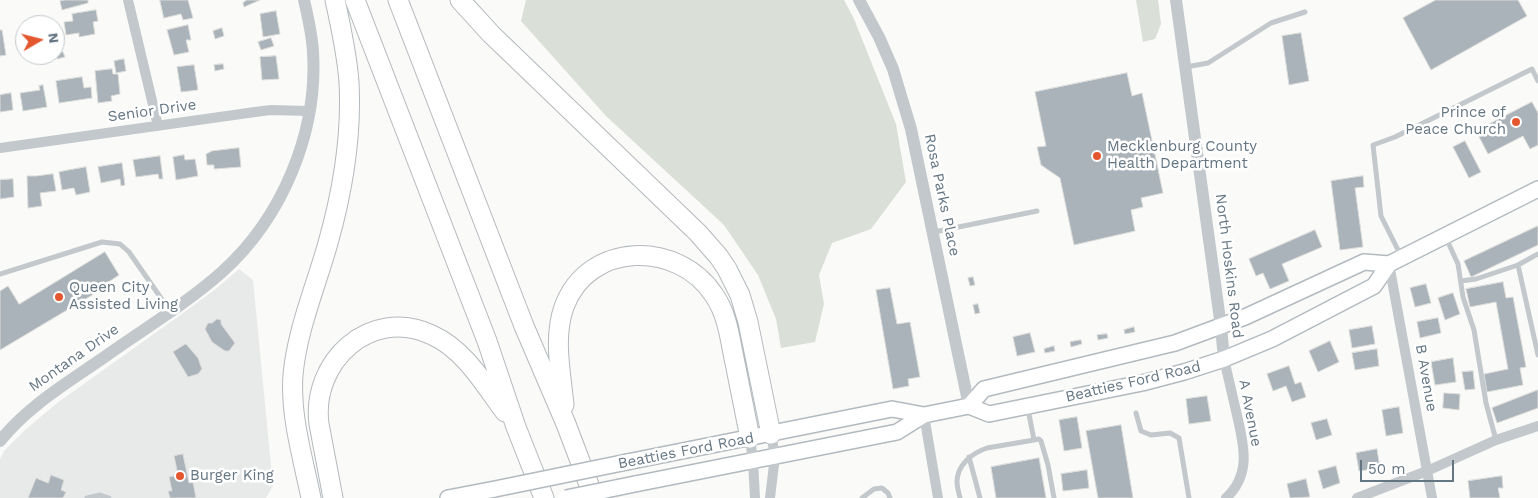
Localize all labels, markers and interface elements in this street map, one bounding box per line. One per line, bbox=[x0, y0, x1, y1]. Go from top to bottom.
north arrow bbox=[15, 15, 65, 65]
text: N bbox=[45, 32, 63, 44]
street label: Senior Drive bbox=[107, 96, 197, 126]
place label: Prince of Peace Church bbox=[1405, 104, 1506, 139]
marker: Prince of Peace Church bbox=[1510, 116, 1522, 128]
street label: Rosa Parks Place bbox=[920, 132, 964, 258]
place label: Mecklenburg County Health Department bbox=[1107, 138, 1257, 173]
marker: Mecklenburg County Health Department bbox=[1091, 150, 1103, 162]
street label: North Hoskins Road bbox=[1211, 193, 1247, 339]
place label: Queen City Assisted Living bbox=[69, 279, 178, 314]
marker: Queen City Assisted Living bbox=[53, 291, 65, 303]
street label: Montana Drive bbox=[25, 320, 123, 396]
street label: B Avenue bbox=[1411, 343, 1441, 413]
street label: Beatties Ford Road bbox=[1064, 358, 1202, 406]
street label: A Avenue bbox=[1235, 378, 1265, 448]
street label: Beatties Ford Road bbox=[616, 429, 756, 473]
scale bar bbox=[1363, 450, 1457, 482]
text: 50 m bbox=[1368, 460, 1405, 478]
place label: Burger King bbox=[190, 467, 274, 485]
marker: Burger King bbox=[174, 470, 186, 482]

